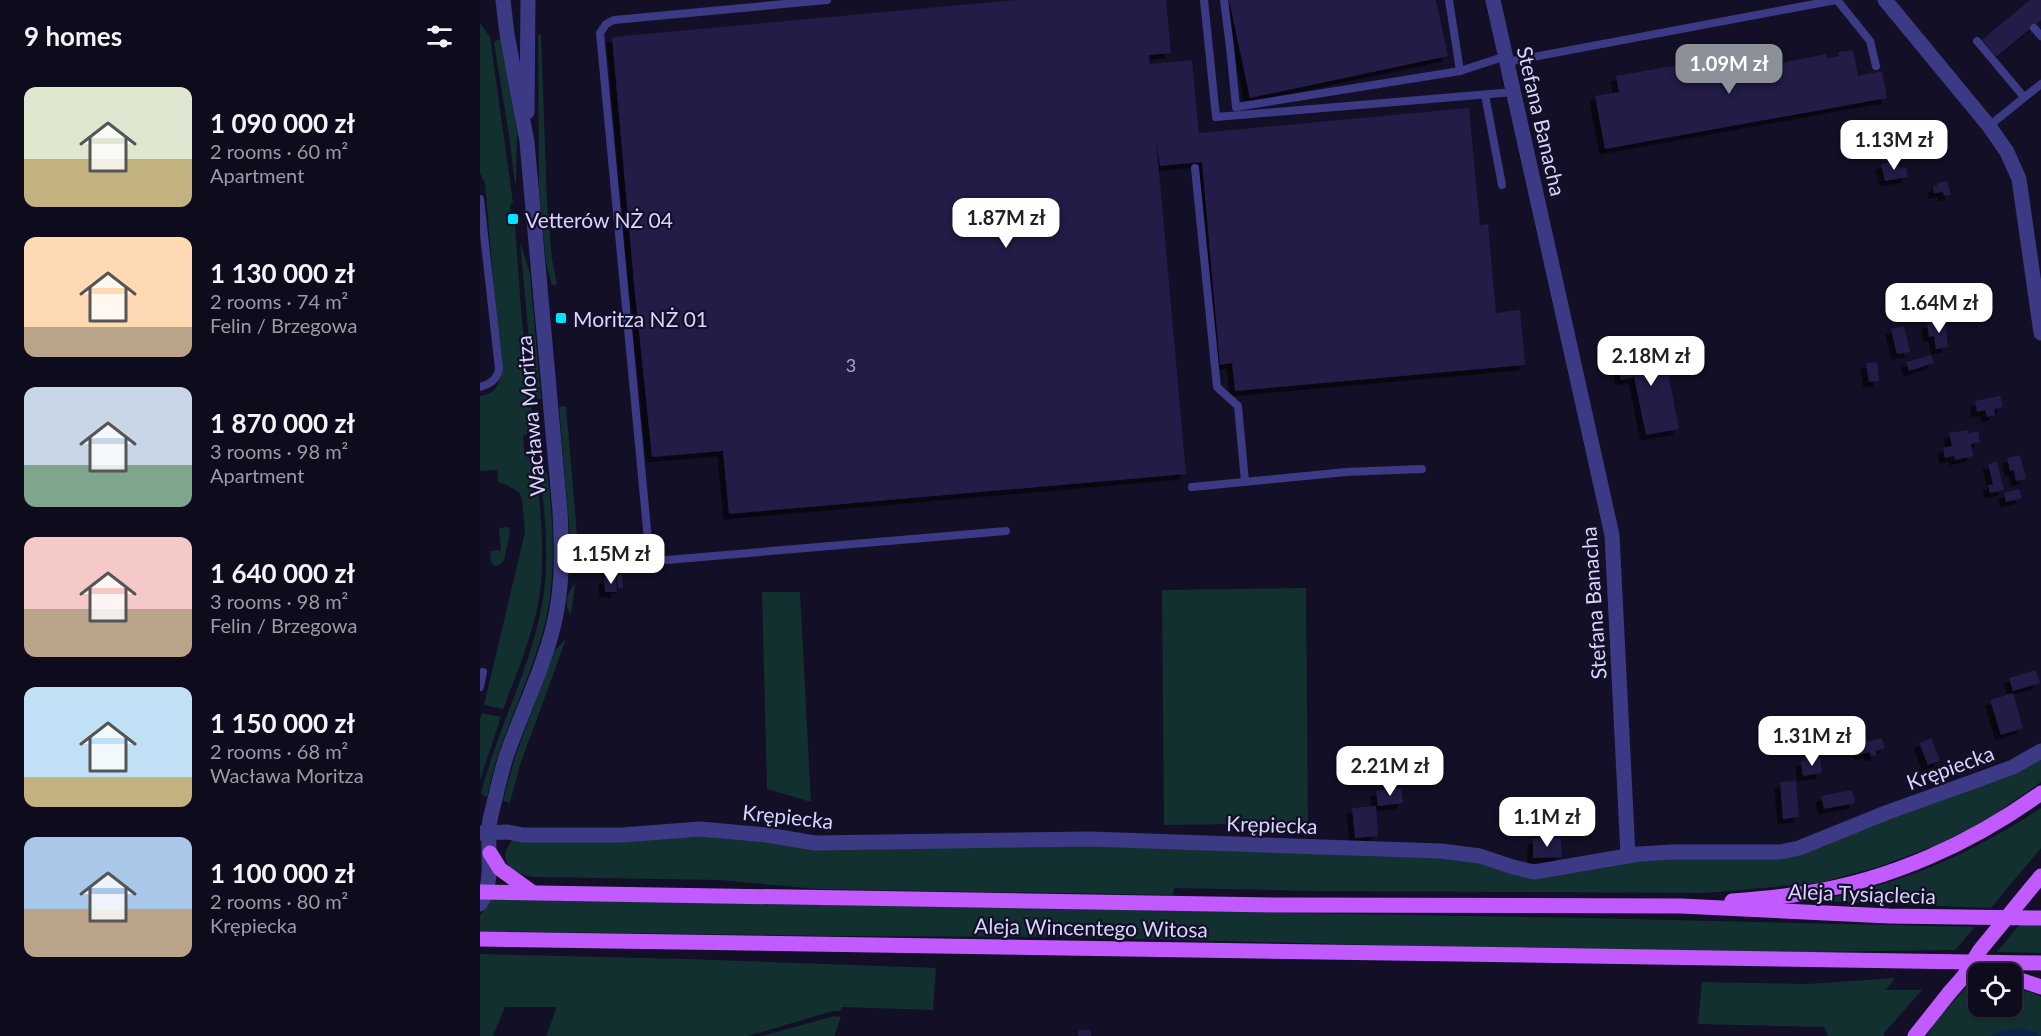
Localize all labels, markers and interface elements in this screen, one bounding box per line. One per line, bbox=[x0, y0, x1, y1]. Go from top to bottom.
text: 9 homes bbox=[24, 20, 122, 52]
icon: filters bbox=[423, 20, 456, 53]
street label: Stefana Banacha bbox=[1513, 44, 1571, 198]
pin: 1.09M zł bbox=[1667, 44, 1791, 95]
text: 1.09M zł bbox=[1689, 51, 1769, 75]
text: 1 090 000 zł bbox=[210, 107, 355, 139]
icon: home bbox=[72, 111, 144, 183]
pin: 1.13M zł bbox=[1832, 120, 1956, 171]
text: 1.13M zł bbox=[1854, 127, 1934, 151]
text: 2 rooms · 60 m² bbox=[210, 139, 348, 163]
text: Apartment bbox=[210, 163, 304, 187]
pin: 1.87M zł bbox=[944, 198, 1068, 249]
text: 1.87M zł bbox=[966, 205, 1046, 229]
place label: Vetterów NŻ 04 bbox=[525, 207, 673, 232]
marker: Vetterów NŻ 04 bbox=[506, 212, 520, 226]
text: 1 130 000 zł bbox=[210, 257, 355, 289]
icon: home bbox=[72, 261, 144, 333]
pin: 1.64M zł bbox=[1877, 283, 2001, 334]
text: 2 rooms · 74 m² bbox=[210, 289, 348, 313]
text: 1.64M zł bbox=[1899, 290, 1979, 314]
place label: Moritza NŻ 01 bbox=[573, 306, 708, 331]
marker: Moritza NŻ 01 bbox=[554, 311, 568, 325]
text: Felin / Brzegowa bbox=[210, 313, 357, 337]
street label: Wacława Moritza bbox=[511, 335, 549, 497]
pin: 2.18M zł bbox=[1589, 336, 1713, 387]
text: 2.18M zł bbox=[1611, 343, 1691, 367]
house number: 3 bbox=[846, 354, 856, 376]
text: 1 870 000 zł bbox=[210, 407, 355, 439]
icon: home bbox=[72, 411, 144, 483]
text: 3 rooms · 98 m² bbox=[210, 439, 348, 463]
text: Apartment bbox=[210, 463, 304, 487]
street label: Stefana Banacha bbox=[1575, 526, 1611, 680]
pin: 1.15M zł bbox=[549, 534, 673, 585]
text: 1.15M zł bbox=[571, 541, 651, 565]
text: 1 640 000 zł bbox=[210, 557, 355, 589]
icon: home bbox=[72, 561, 144, 633]
text: 3 rooms · 98 m² bbox=[210, 589, 348, 613]
text: Felin / Brzegowa bbox=[210, 613, 357, 637]
text: 1 150 000 zł bbox=[210, 707, 355, 739]
icon: home bbox=[72, 711, 144, 783]
pin: 1.31M zł bbox=[1750, 716, 1874, 767]
text: 1.31M zł bbox=[1772, 723, 1852, 747]
text: 2 rooms · 68 m² bbox=[210, 739, 348, 763]
street label: Krępiecka bbox=[1903, 740, 1997, 794]
pin: 2.21M zł bbox=[1328, 746, 1452, 797]
text: 2.21M zł bbox=[1350, 753, 1430, 777]
text: Wacława Moritza bbox=[210, 763, 364, 787]
pin: 1.1M zł bbox=[1492, 797, 1602, 848]
street label: Krępiecka bbox=[741, 799, 835, 833]
text: 1.1M zł bbox=[1513, 804, 1581, 828]
street label: Krępiecka bbox=[1226, 810, 1318, 838]
text: 1 100 000 zł bbox=[210, 857, 355, 889]
icon: home bbox=[72, 861, 144, 933]
street label: Aleja Tysiąclecia bbox=[1788, 878, 1936, 908]
text: 2 rooms · 80 m² bbox=[210, 889, 348, 913]
street label: Aleja Wincentego Witosa bbox=[974, 912, 1208, 942]
text: Krępiecka bbox=[210, 913, 297, 937]
map controls bbox=[1968, 963, 2022, 1017]
button: locate bbox=[1968, 963, 2022, 1017]

